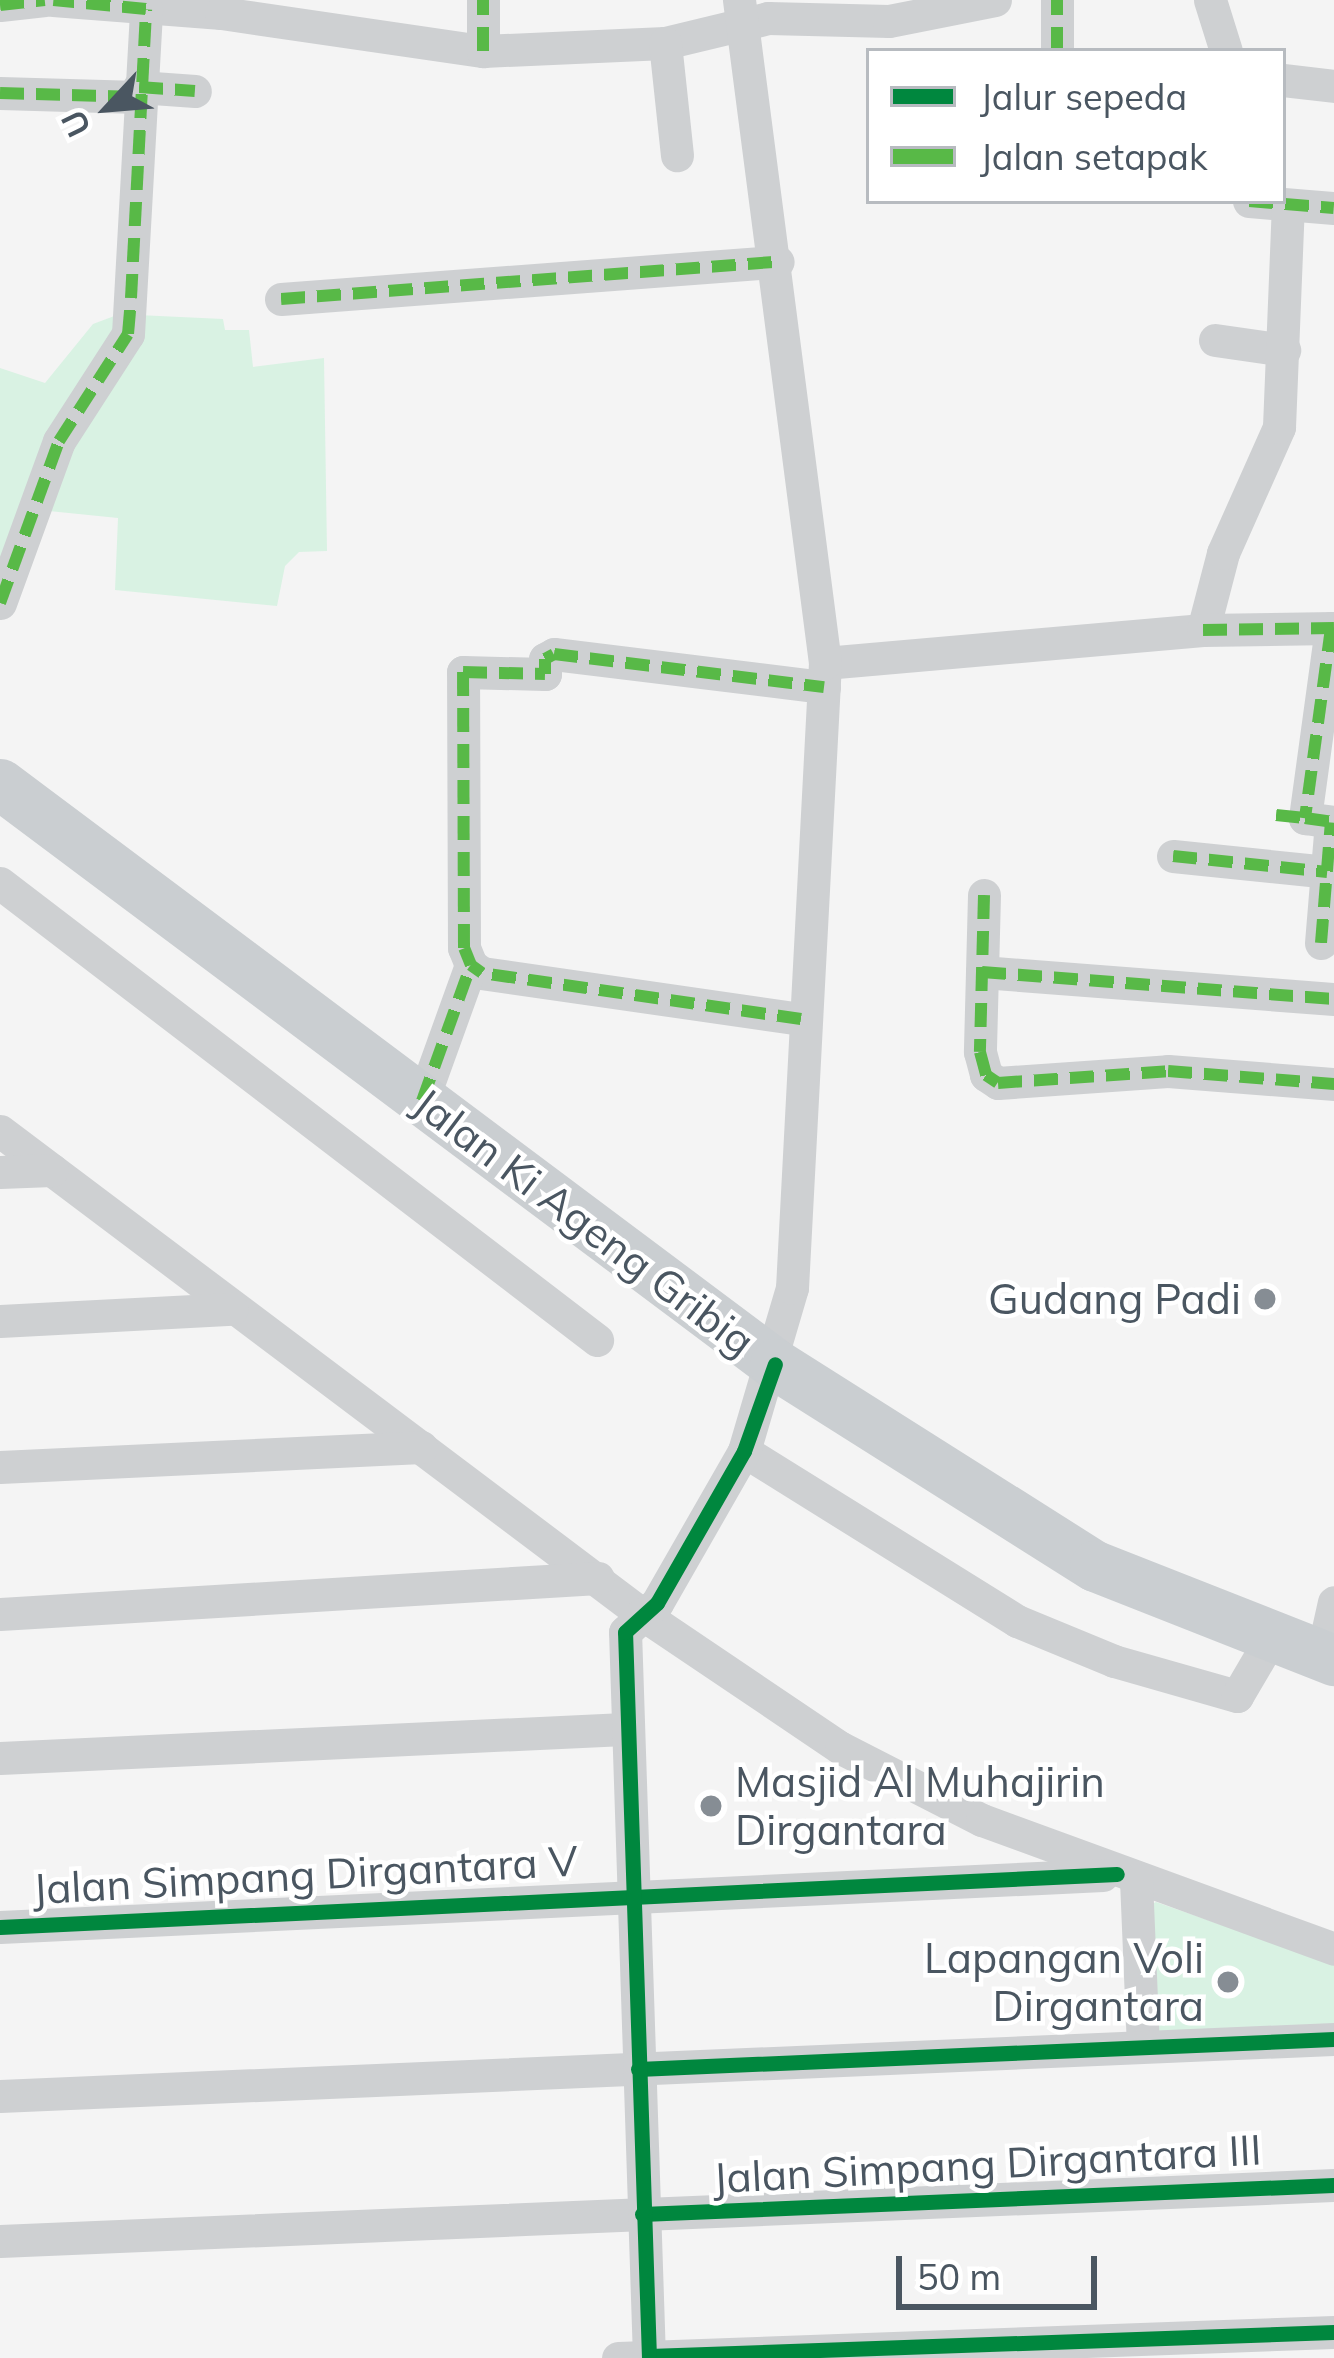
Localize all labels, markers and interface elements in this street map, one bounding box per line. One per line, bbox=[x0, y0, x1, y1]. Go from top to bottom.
north arrow bbox=[48, 48, 168, 168]
legend bbox=[866, 48, 1286, 204]
text: Jalur sepeda bbox=[980, 74, 1187, 119]
text: U bbox=[51, 104, 99, 144]
text: Jalan setapak bbox=[980, 134, 1207, 179]
street label: Jalan Ki Ageng Gribig bbox=[404, 1077, 764, 1367]
place label: Gudang Padi bbox=[988, 1274, 1241, 1324]
marker: Gudang Padi bbox=[1252, 1286, 1278, 1312]
place label: Masjid Al Muhajirin Dirgantara bbox=[735, 1757, 1105, 1856]
marker: Masjid Al Muhajirin Dirgantara bbox=[698, 1793, 724, 1819]
street label: Jalan Simpang Dirgantara V bbox=[31, 1836, 579, 1914]
place label: Lapangan Voli Dirgantara bbox=[924, 1933, 1204, 2032]
marker: Lapangan Voli Dirgantara bbox=[1215, 1969, 1241, 1995]
street label: Jalan Simpang Dirgantara III bbox=[711, 2124, 1263, 2204]
scale bar bbox=[902, 2232, 1103, 2306]
text: 50 m bbox=[917, 2254, 1001, 2299]

